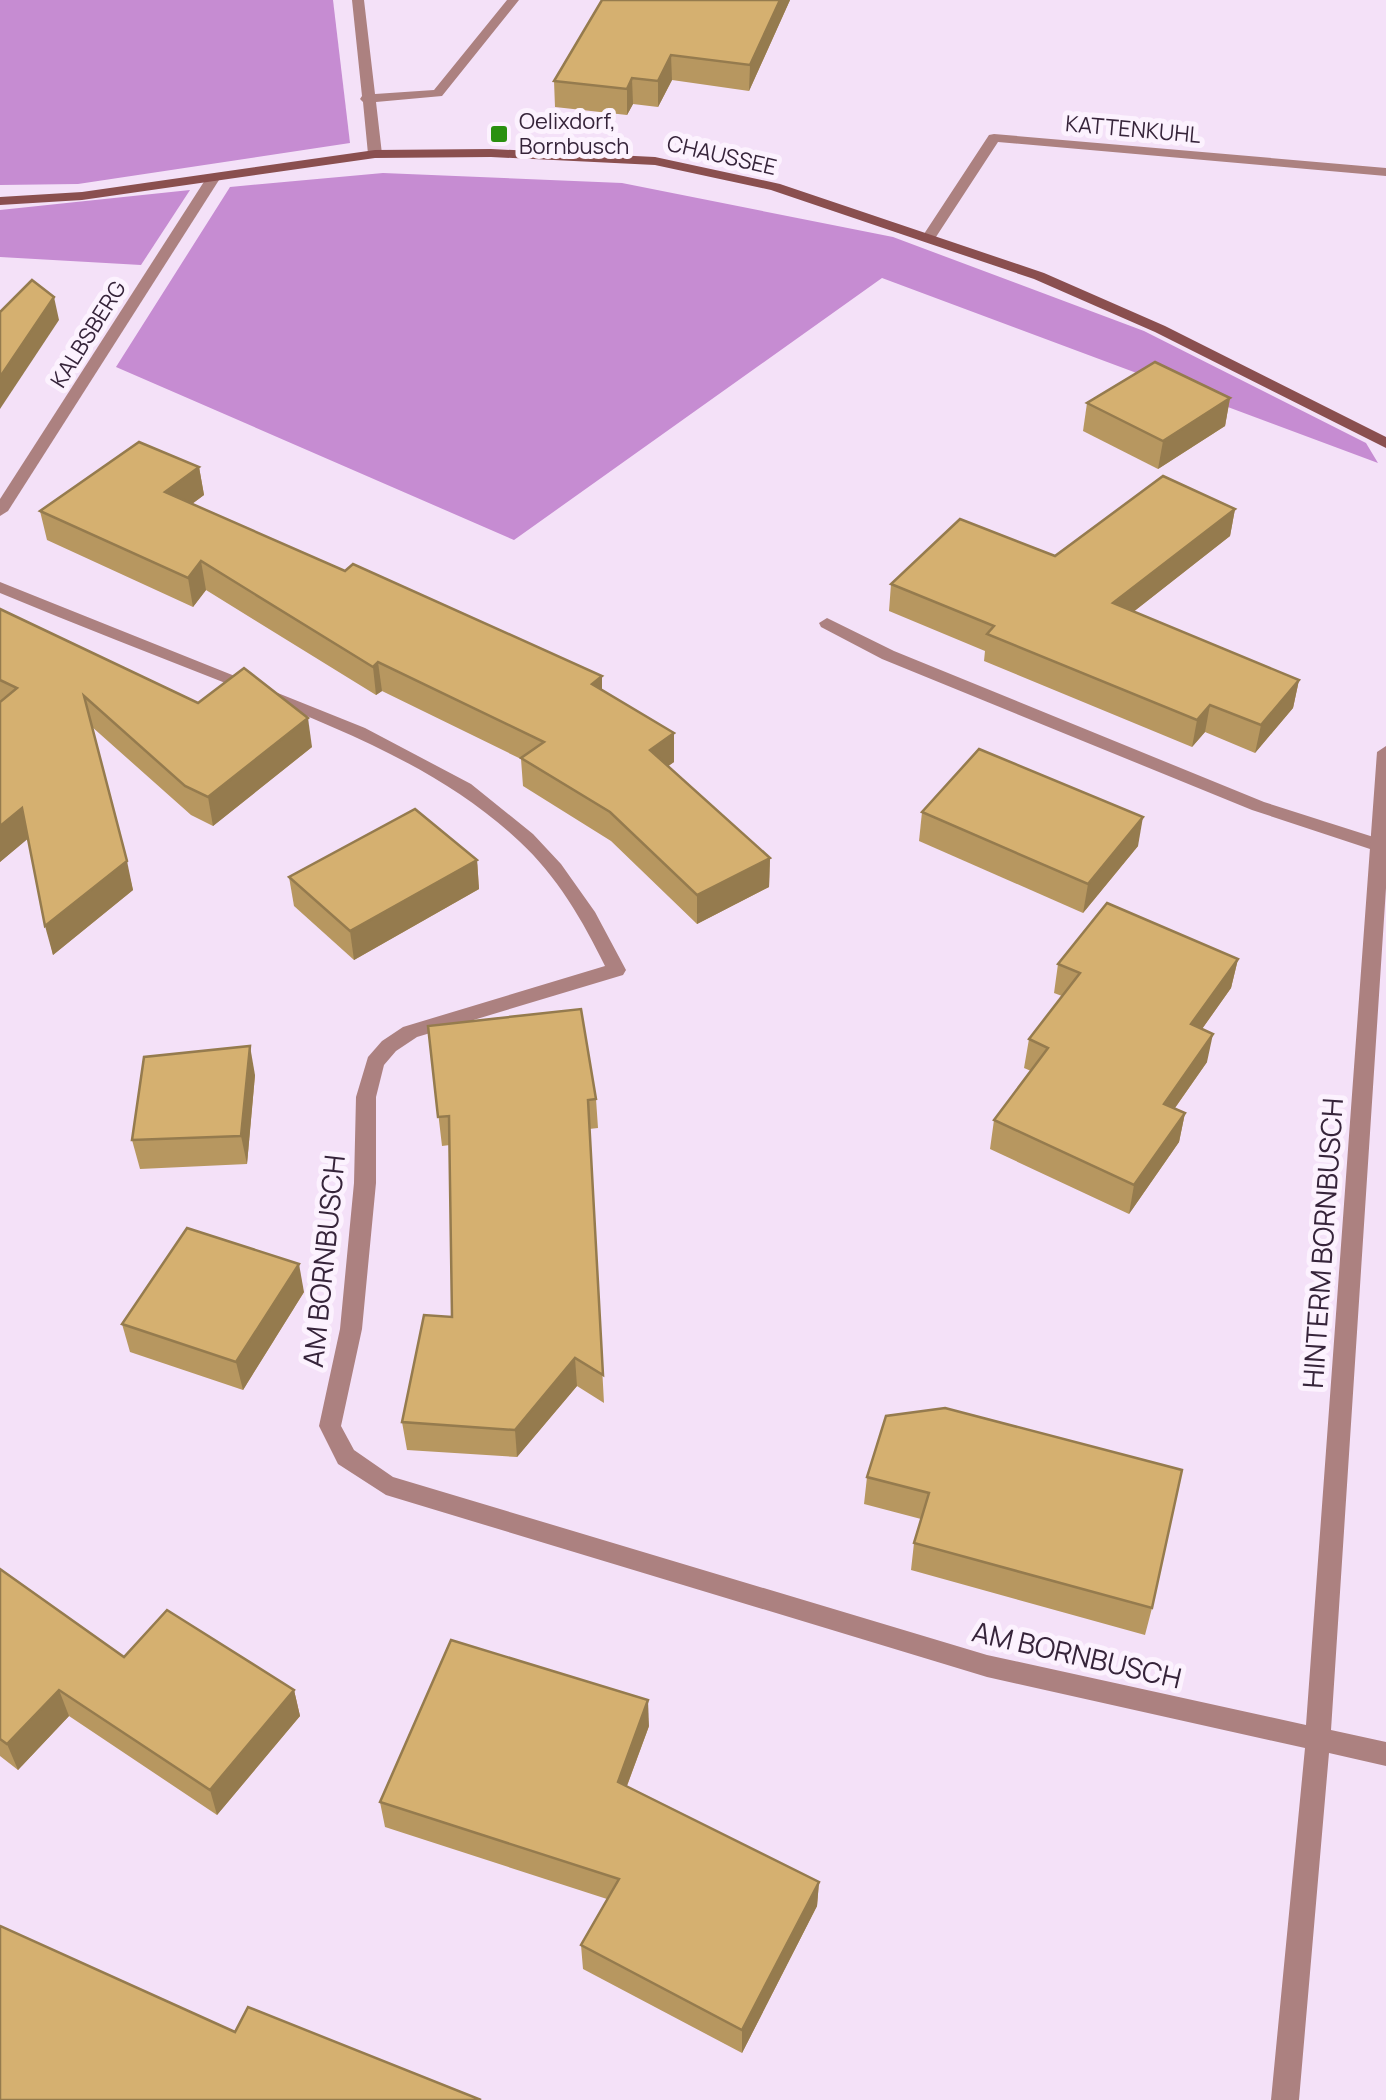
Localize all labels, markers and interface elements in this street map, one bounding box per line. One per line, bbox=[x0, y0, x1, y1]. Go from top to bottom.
place label: Oelixdorf, Bornbusch bbox=[519, 106, 629, 161]
street label: KATTENKUHL bbox=[1064, 108, 1202, 150]
marker: Oelixdorf, Bornbusch bbox=[488, 123, 510, 145]
street label: CHAUSSEE bbox=[664, 128, 780, 182]
street label: KALBSBERG bbox=[43, 275, 133, 393]
street label: HINTERM BORNBUSCH bbox=[1293, 1097, 1351, 1389]
street label: AM BORNBUSCH bbox=[293, 1153, 353, 1369]
street label: AM BORNBUSCH bbox=[969, 1611, 1185, 1697]

